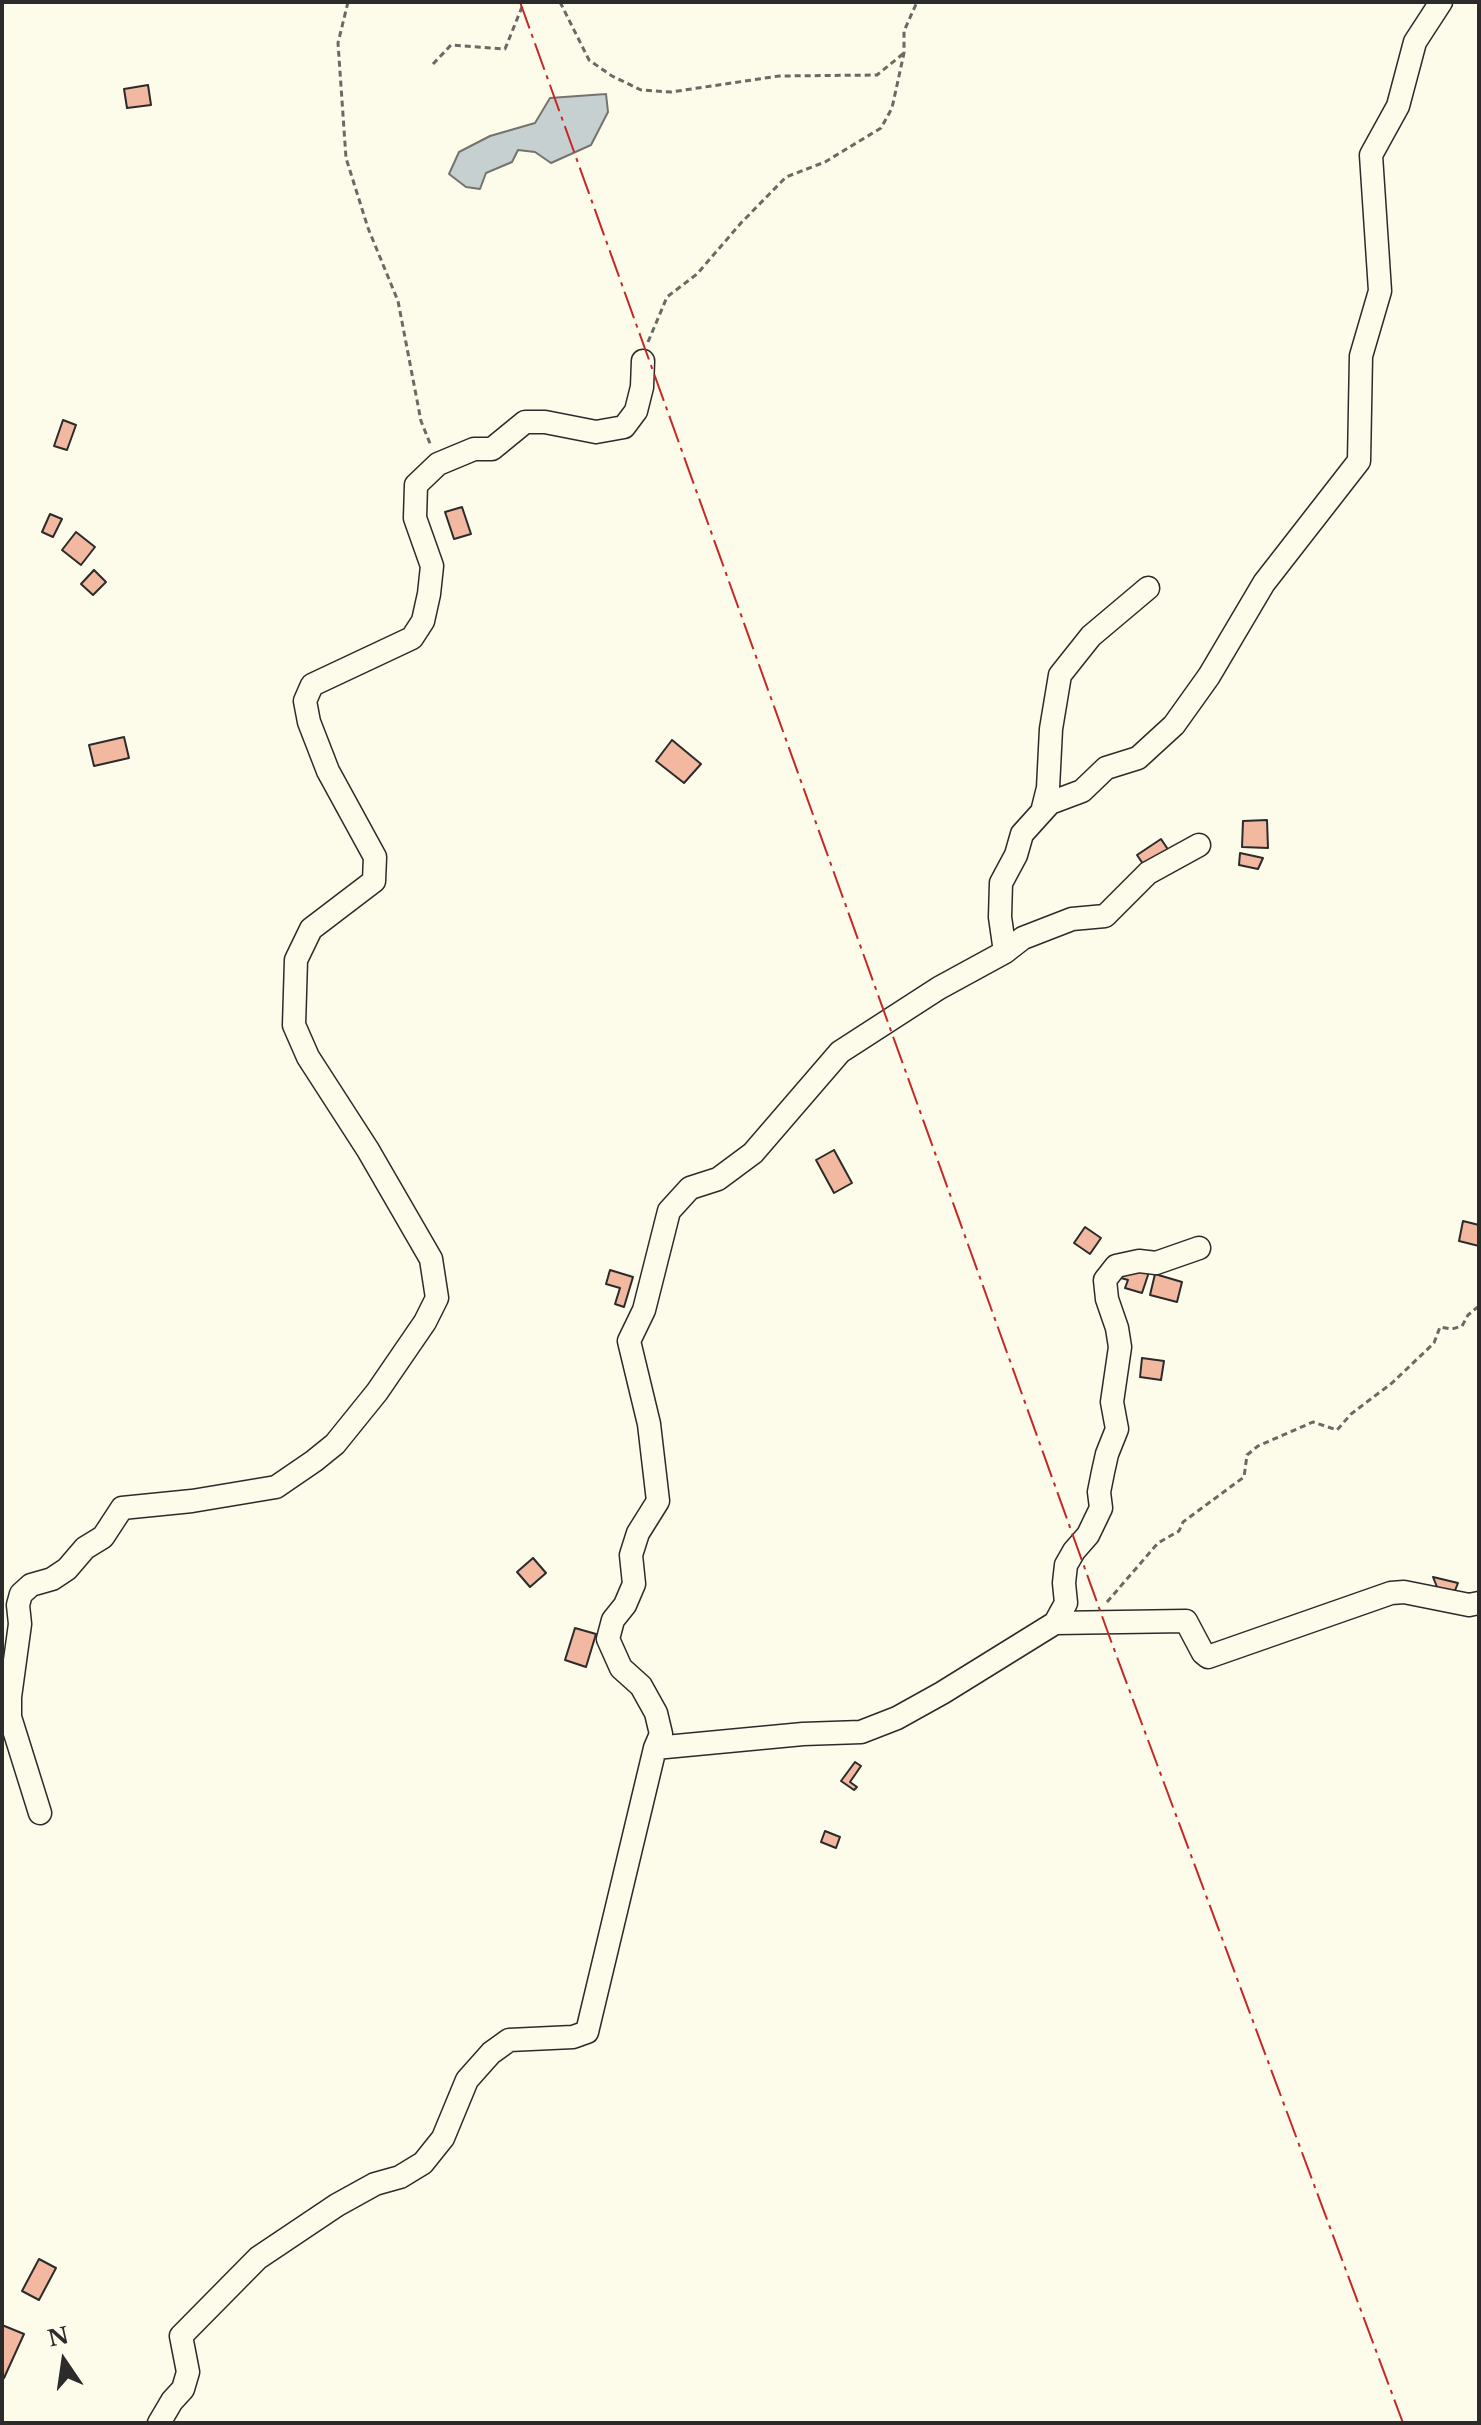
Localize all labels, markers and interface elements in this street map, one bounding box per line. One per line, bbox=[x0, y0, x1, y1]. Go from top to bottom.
north arrow bbox=[24, 2321, 104, 2401]
text: N bbox=[45, 2322, 72, 2353]

